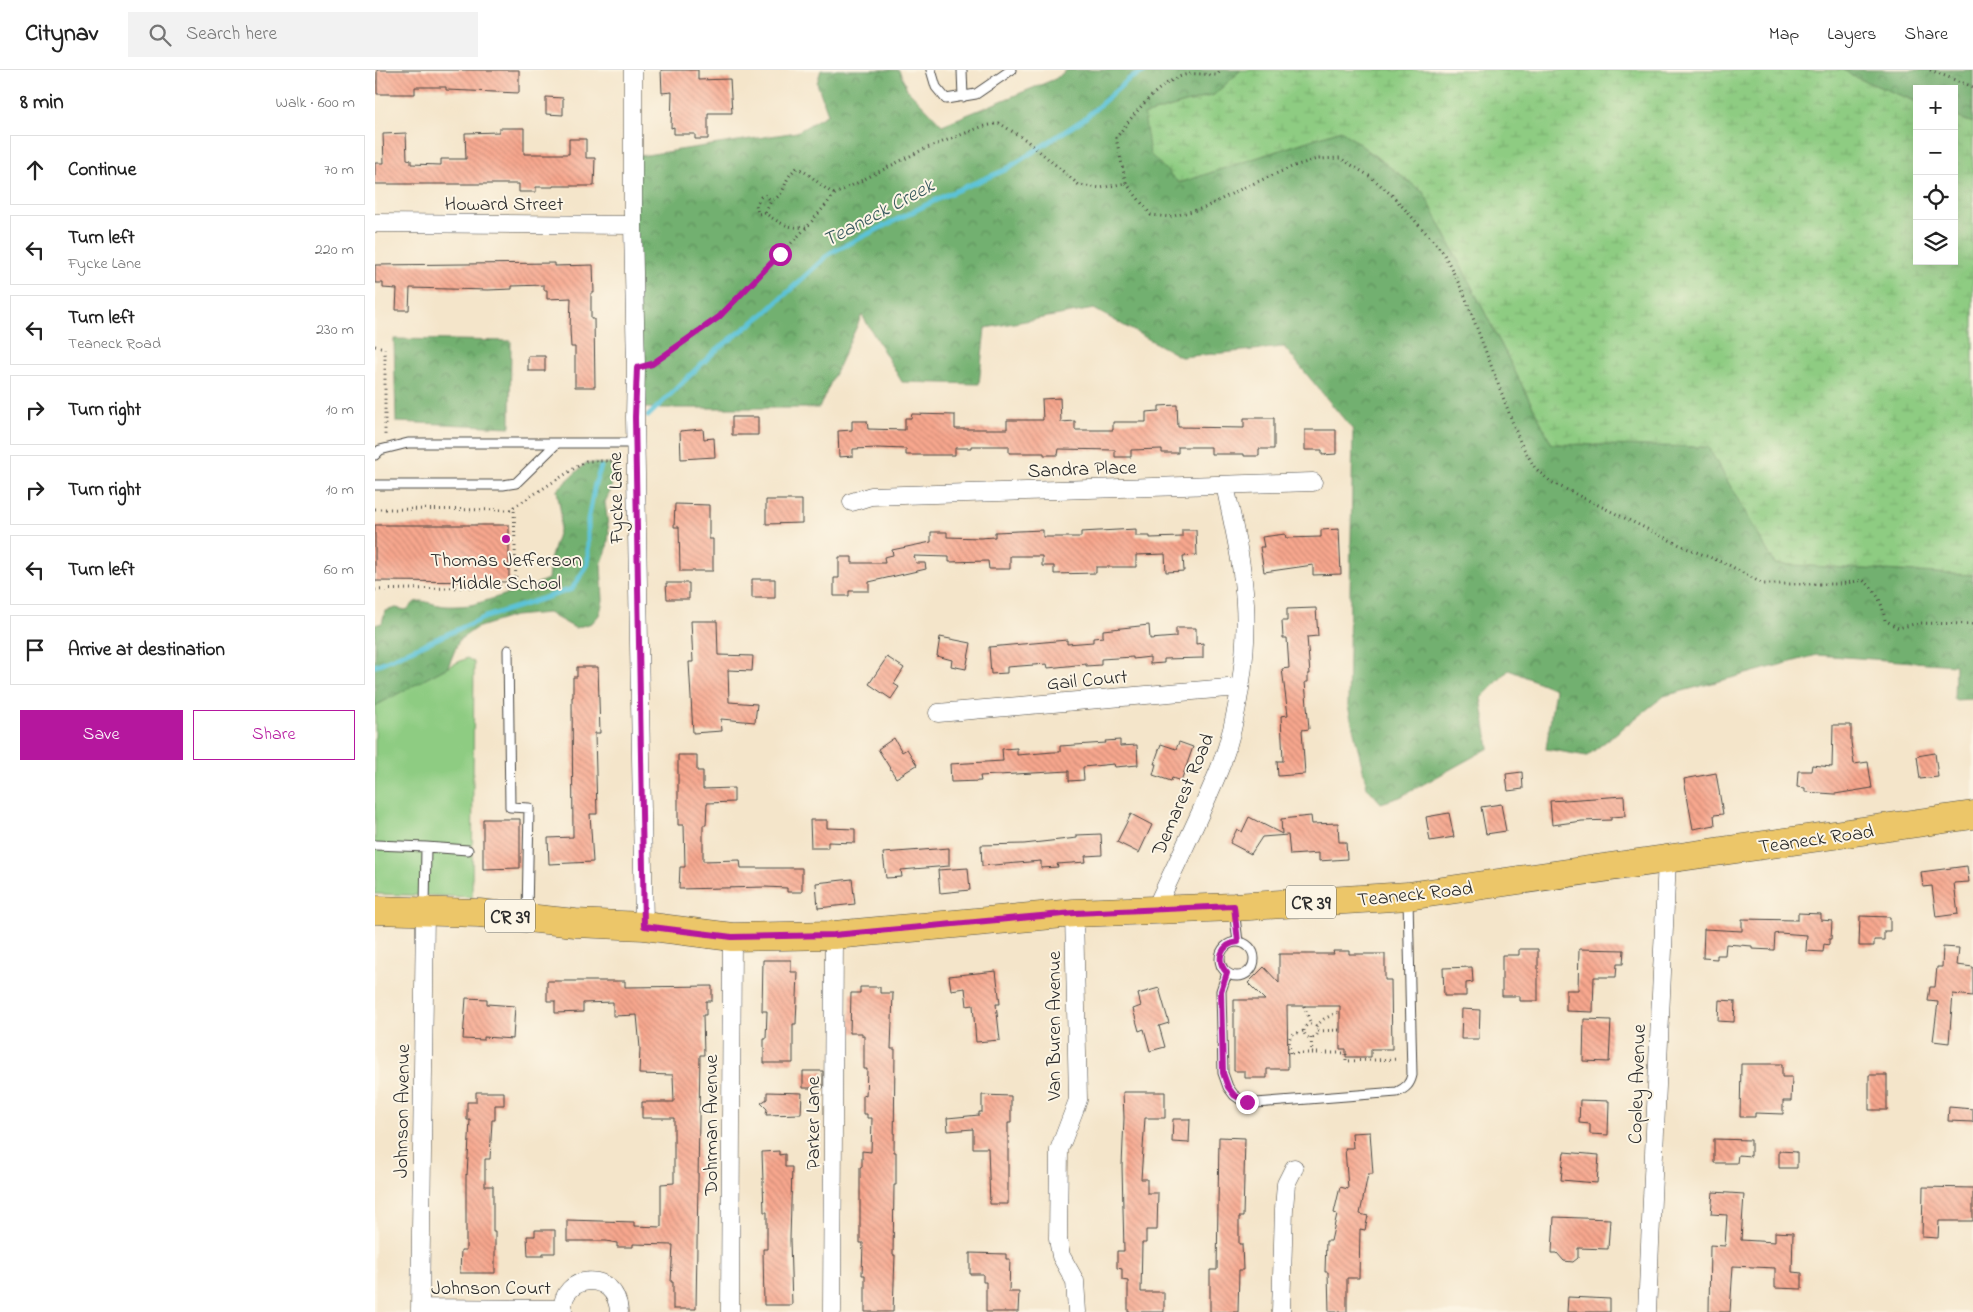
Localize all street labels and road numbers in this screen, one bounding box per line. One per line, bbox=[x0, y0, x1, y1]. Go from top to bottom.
street label: Howard Street bbox=[445, 191, 564, 220]
street label: Fycke Lane bbox=[602, 452, 633, 545]
street label: Sandra Place bbox=[1027, 454, 1137, 487]
street label: Gail Court bbox=[1046, 663, 1129, 699]
street label: Demarest Road bbox=[1145, 729, 1223, 862]
street label: Teaneck Road bbox=[1757, 818, 1876, 863]
street label: Teaneck Road bbox=[1356, 875, 1475, 916]
road number: CR 39 bbox=[1286, 886, 1336, 919]
road number: CR 39 bbox=[485, 899, 535, 932]
street label: Van Buren Avenue bbox=[1041, 951, 1070, 1102]
street label: Copley Avenue bbox=[1622, 1024, 1655, 1145]
street label: Johnson Avenue bbox=[388, 1044, 419, 1178]
street label: Dohrman Avenue bbox=[698, 1054, 727, 1197]
street label: Parker Lane bbox=[800, 1076, 829, 1170]
street label: Johnson Court bbox=[431, 1275, 551, 1304]

